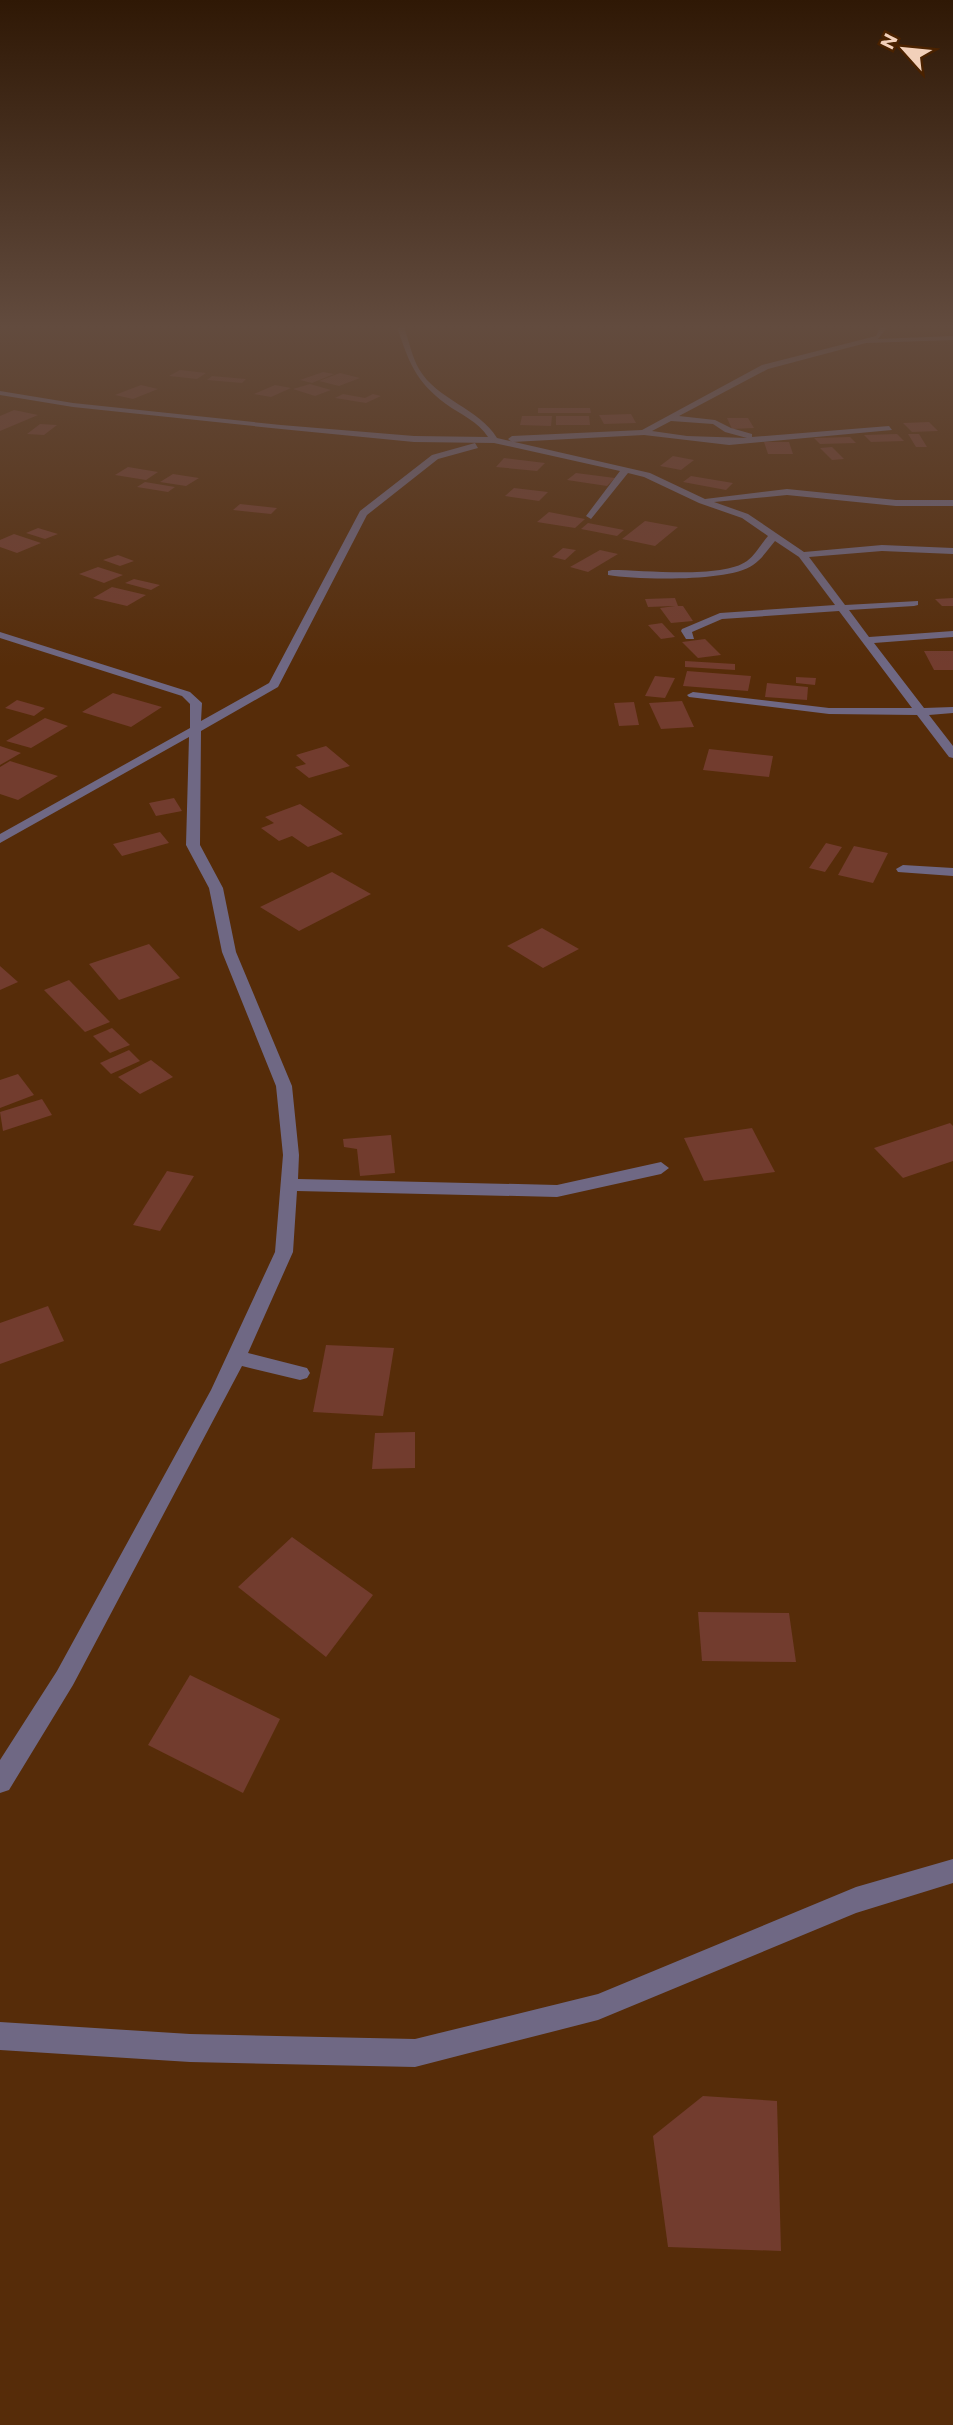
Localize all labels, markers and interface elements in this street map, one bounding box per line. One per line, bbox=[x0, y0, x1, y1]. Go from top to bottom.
north arrow bbox=[869, 14, 939, 84]
text: N bbox=[875, 29, 902, 53]

